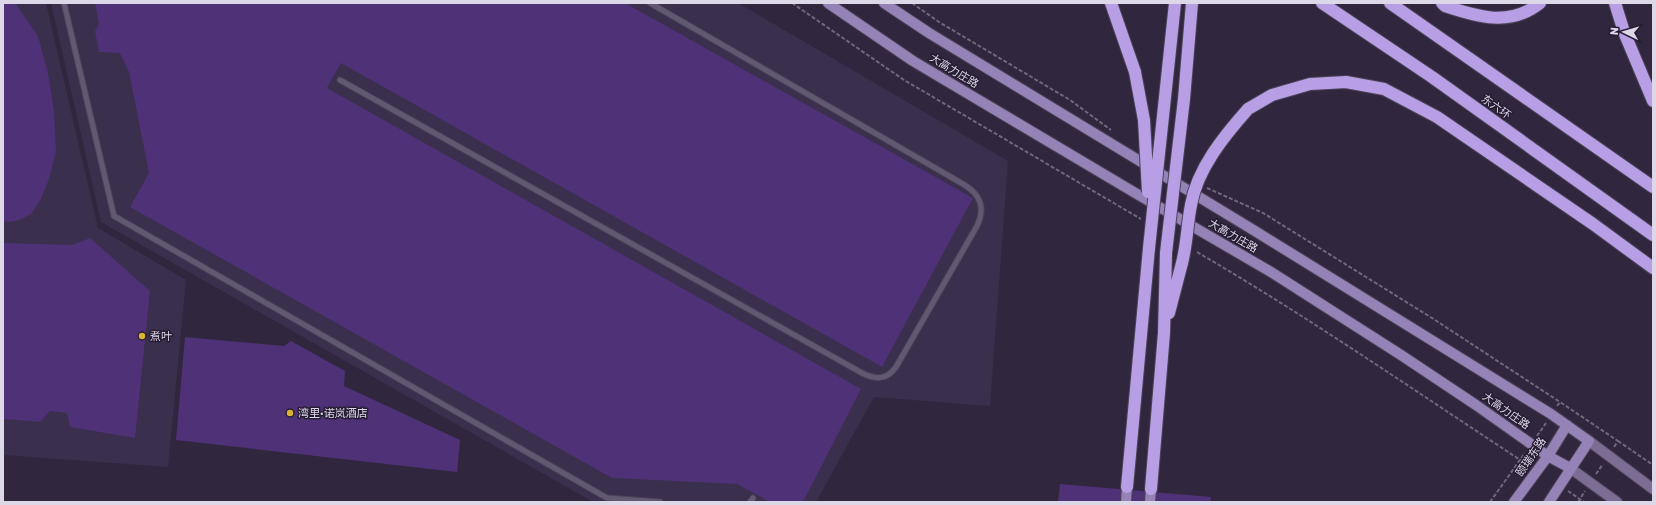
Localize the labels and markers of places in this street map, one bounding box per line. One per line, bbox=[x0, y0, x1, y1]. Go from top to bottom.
place label: 煮叶 bbox=[150, 330, 172, 343]
marker: 煮叶 bbox=[137, 331, 147, 341]
place label: 湾里·诺岚酒店 bbox=[298, 407, 368, 420]
marker: 湾里·诺岚酒店 bbox=[285, 408, 295, 418]

